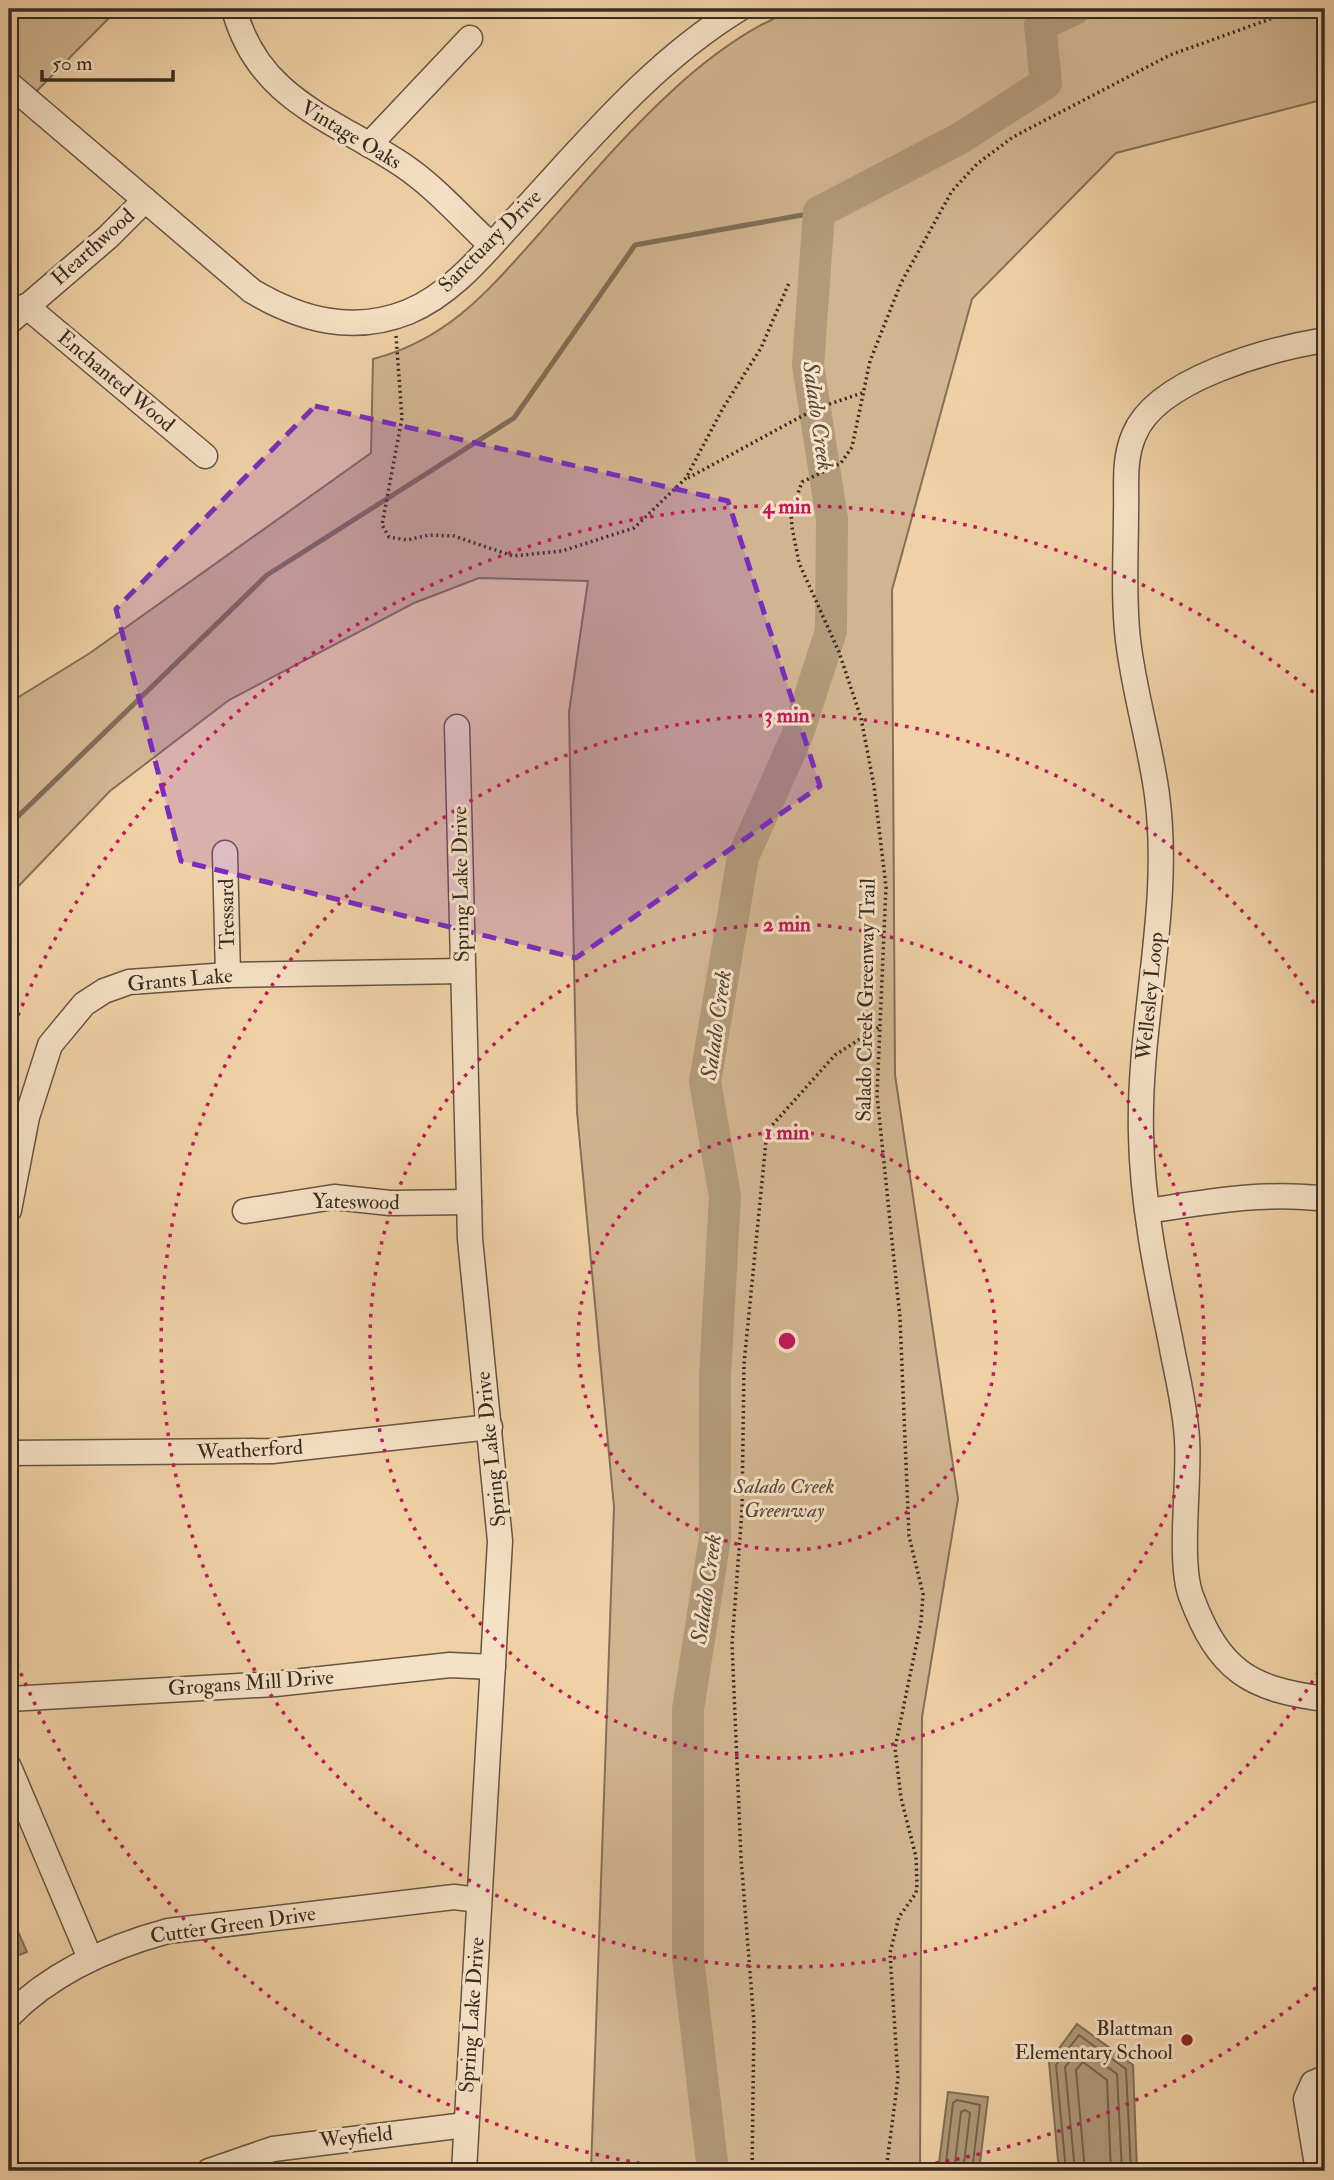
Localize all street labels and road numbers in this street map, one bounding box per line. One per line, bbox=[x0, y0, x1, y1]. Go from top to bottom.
street label: Vintage Oaks bbox=[296, 94, 406, 176]
street label: Sanctuary Drive bbox=[433, 183, 548, 298]
street label: Hearthwood bbox=[46, 202, 141, 292]
street label: Enchanted Wood bbox=[52, 324, 181, 438]
street label: Spring Lake Drive bbox=[446, 806, 476, 962]
street label: Salado Creek Greenway Trail bbox=[850, 877, 882, 1122]
street label: Tressard bbox=[213, 878, 241, 950]
street label: Wellesley Loop bbox=[1130, 931, 1170, 1062]
street label: Grants Lake bbox=[126, 962, 234, 998]
street label: Yateswood bbox=[312, 1188, 401, 1216]
street label: Spring Lake Drive bbox=[469, 1370, 513, 1528]
street label: Weatherford bbox=[195, 1434, 304, 1466]
street label: Grogans Mill Drive bbox=[167, 1664, 335, 1702]
street label: Cutter Green Drive bbox=[148, 1900, 318, 1950]
street label: Spring Lake Drive bbox=[453, 1936, 491, 2094]
street label: Weyfield bbox=[317, 2120, 395, 2154]

